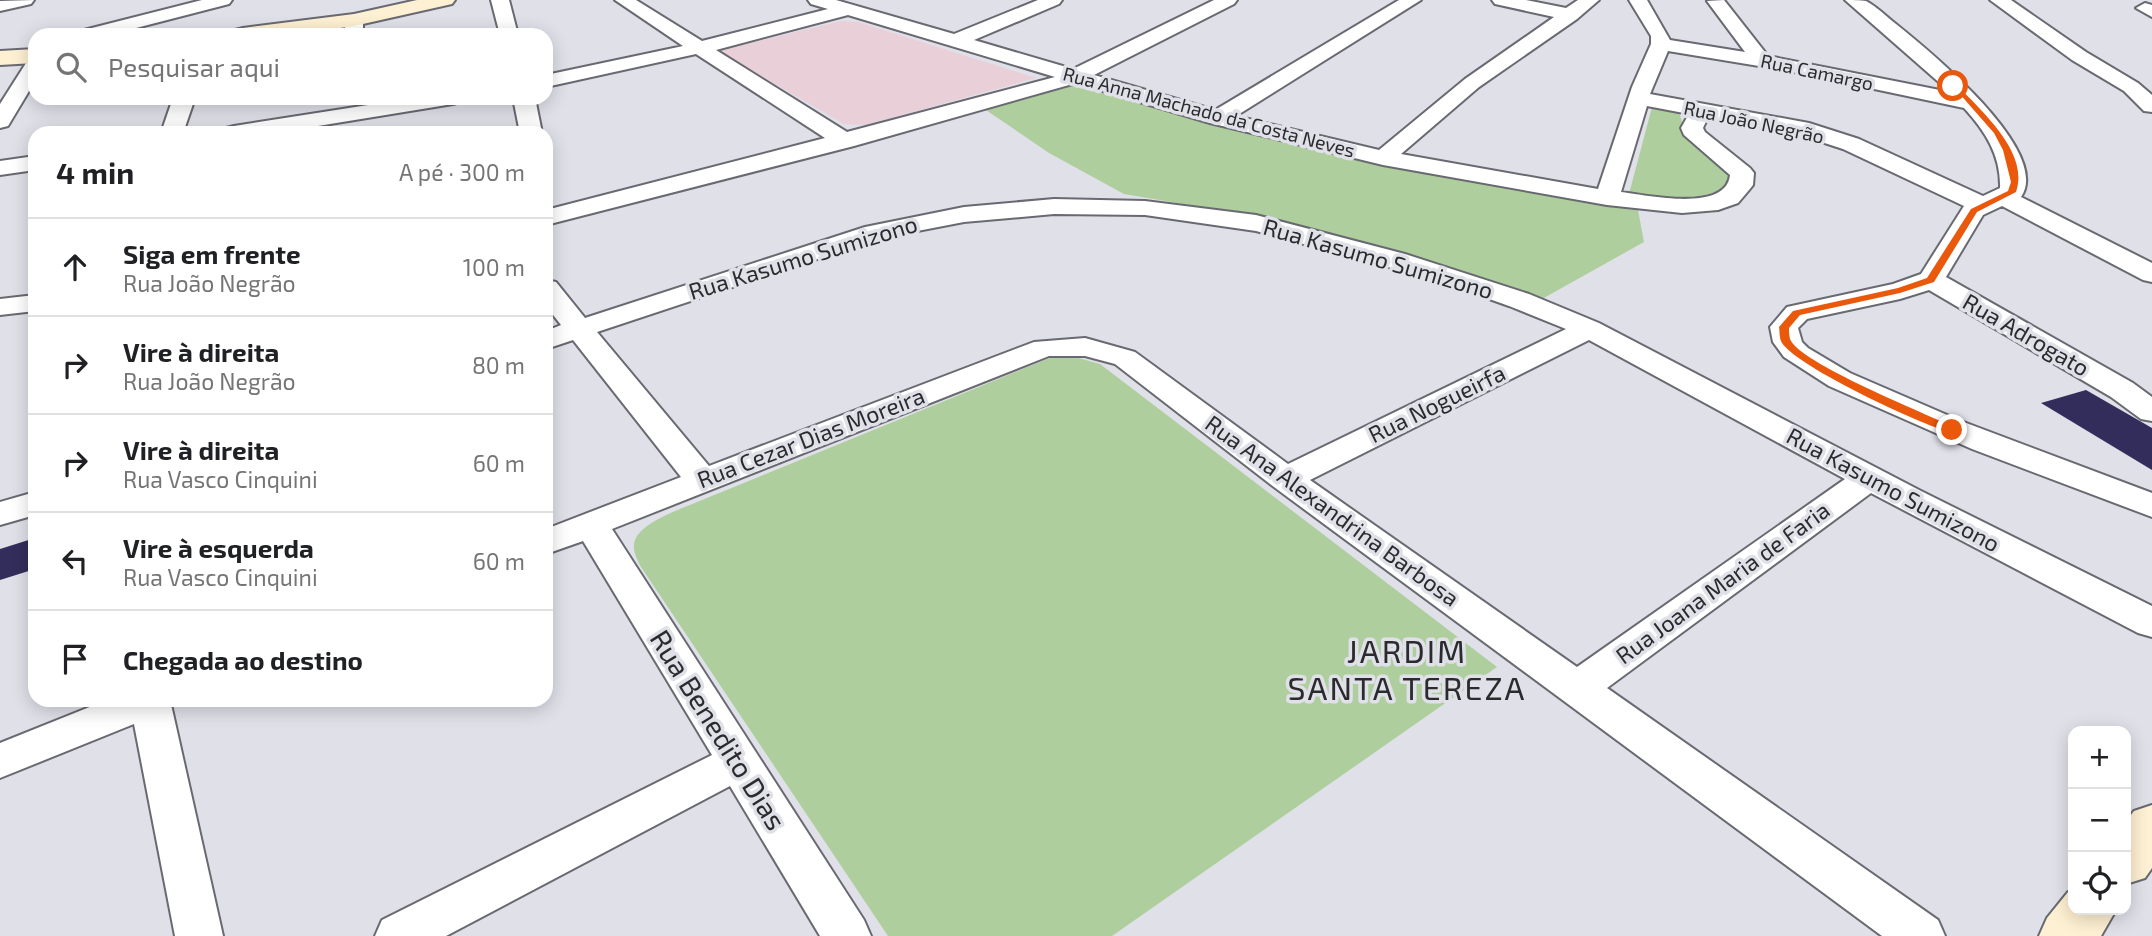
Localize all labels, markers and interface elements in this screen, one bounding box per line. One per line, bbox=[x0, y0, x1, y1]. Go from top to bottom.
search box bbox=[28, 28, 553, 105]
icon: search bbox=[52, 48, 90, 86]
street label: Rua Camargo bbox=[1759, 48, 1875, 95]
text: Pesquisar aqui bbox=[108, 51, 280, 82]
street label: Rua Anna Machado da Costa Neves bbox=[1061, 61, 1358, 162]
route start bbox=[1937, 70, 1968, 101]
street label: Rua João Negrão bbox=[1682, 95, 1826, 148]
text: 4 min bbox=[56, 154, 134, 190]
text: A pé · 300 m bbox=[399, 158, 525, 186]
street label: Rua Kasumo Sumizono bbox=[685, 209, 920, 305]
street label: Rua Kasumo Sumizono bbox=[1260, 212, 1496, 304]
text: Siga em frente bbox=[123, 238, 301, 269]
icon: ahead bbox=[56, 248, 94, 286]
text: 100 m bbox=[463, 253, 525, 281]
text: Rua João Negrão bbox=[123, 269, 296, 297]
street label: Rua Adrogato bbox=[1958, 287, 2095, 382]
text: Vire à direita bbox=[123, 336, 279, 367]
icon: right bbox=[56, 346, 94, 384]
text: 80 m bbox=[472, 351, 525, 379]
street label: Rua Nogueirfa bbox=[1363, 358, 1510, 448]
text: Rua João Negrão bbox=[123, 367, 296, 395]
street label: Rua Cezar Dias Moreira bbox=[693, 381, 928, 493]
street label: Rua Ana Alexandrina Barbosa bbox=[1200, 409, 1465, 612]
route end bbox=[1936, 414, 1967, 445]
street label: Rua Kasumo Sumizono bbox=[1782, 421, 2005, 557]
text: Vire à direita bbox=[123, 434, 279, 465]
icon: right bbox=[56, 444, 94, 482]
text: 60 m bbox=[473, 449, 525, 477]
text: Rua Vasco Cinquini bbox=[123, 465, 318, 493]
street label: Rua Joana Maria de Faria bbox=[1610, 495, 1835, 669]
text: Vire à esquerda bbox=[123, 532, 314, 563]
icon: left bbox=[56, 542, 94, 580]
text: 60 m bbox=[473, 547, 525, 575]
text: Rua Vasco Cinquini bbox=[123, 563, 318, 591]
street label: Rua Benedito Dias bbox=[644, 623, 794, 836]
district label: JARDIM SANTA TEREZA bbox=[1288, 631, 1526, 706]
icon: arrive bbox=[56, 640, 94, 678]
text: Chegada ao destino bbox=[123, 644, 363, 675]
map controls bbox=[2068, 726, 2131, 915]
button: + bbox=[2068, 726, 2131, 789]
button: − bbox=[2068, 789, 2131, 852]
button: locate bbox=[2068, 852, 2131, 915]

